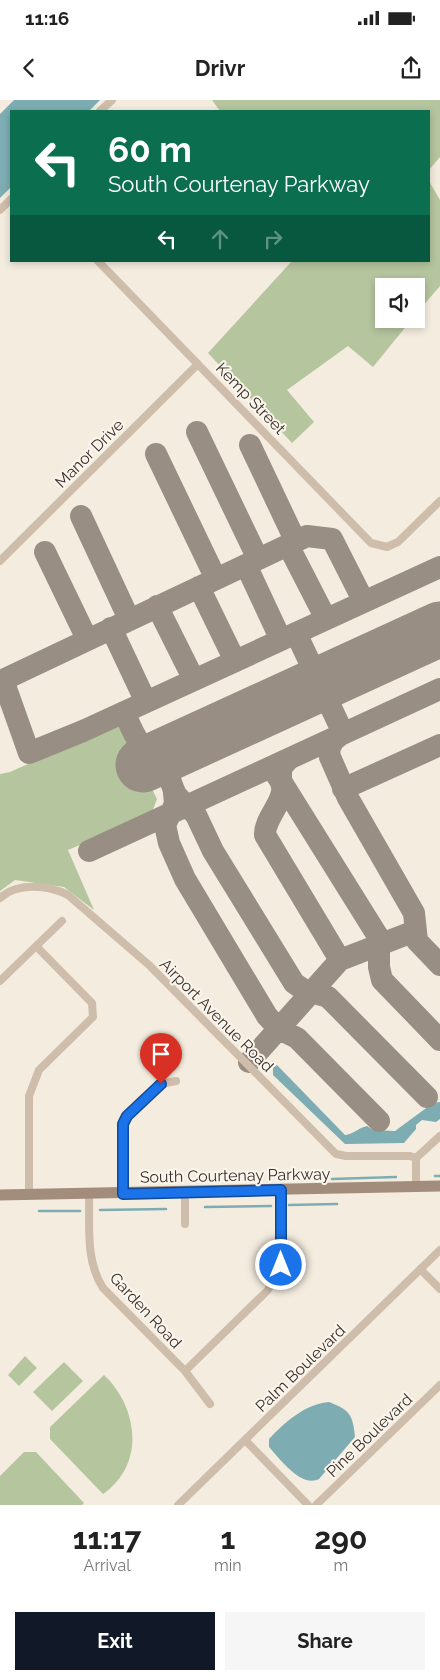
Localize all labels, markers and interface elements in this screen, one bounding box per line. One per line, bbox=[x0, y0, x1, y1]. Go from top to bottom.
text: 11:16 bbox=[25, 7, 69, 29]
icon: back bbox=[15, 54, 43, 82]
icon: share bbox=[397, 54, 425, 82]
text: Drivr bbox=[195, 55, 245, 81]
text: 60 m bbox=[108, 129, 192, 170]
icon: left bbox=[25, 130, 90, 195]
text: South Courtenay Parkway bbox=[108, 171, 370, 197]
icon: left bbox=[153, 225, 181, 253]
icon: ahead bbox=[206, 225, 234, 253]
icon: right bbox=[259, 225, 287, 253]
map controls bbox=[375, 278, 425, 328]
button: sound bbox=[375, 278, 425, 328]
street label: Kemp Street bbox=[212, 359, 290, 439]
street label: Manor Drive bbox=[51, 415, 128, 492]
street label: Airport Avenue Road bbox=[156, 955, 277, 1076]
pin bbox=[140, 1033, 182, 1084]
icon: arrive bbox=[147, 1040, 175, 1068]
street label: South Courtenay Parkway bbox=[140, 1164, 331, 1187]
position arrow bbox=[254, 1238, 306, 1290]
street label: Garden Road bbox=[106, 1268, 186, 1352]
street label: Palm Boulevard bbox=[252, 1321, 349, 1416]
street label: Pine Boulevard bbox=[323, 1390, 416, 1481]
text: 11:17 bbox=[73, 1521, 141, 1556]
text: 1 bbox=[220, 1521, 235, 1556]
text: 290 bbox=[314, 1521, 367, 1556]
text: Arrival bbox=[84, 1556, 131, 1575]
text: min bbox=[214, 1556, 242, 1575]
text: m bbox=[333, 1556, 348, 1575]
button: Exit bbox=[15, 1612, 215, 1670]
button: Share bbox=[225, 1612, 425, 1670]

